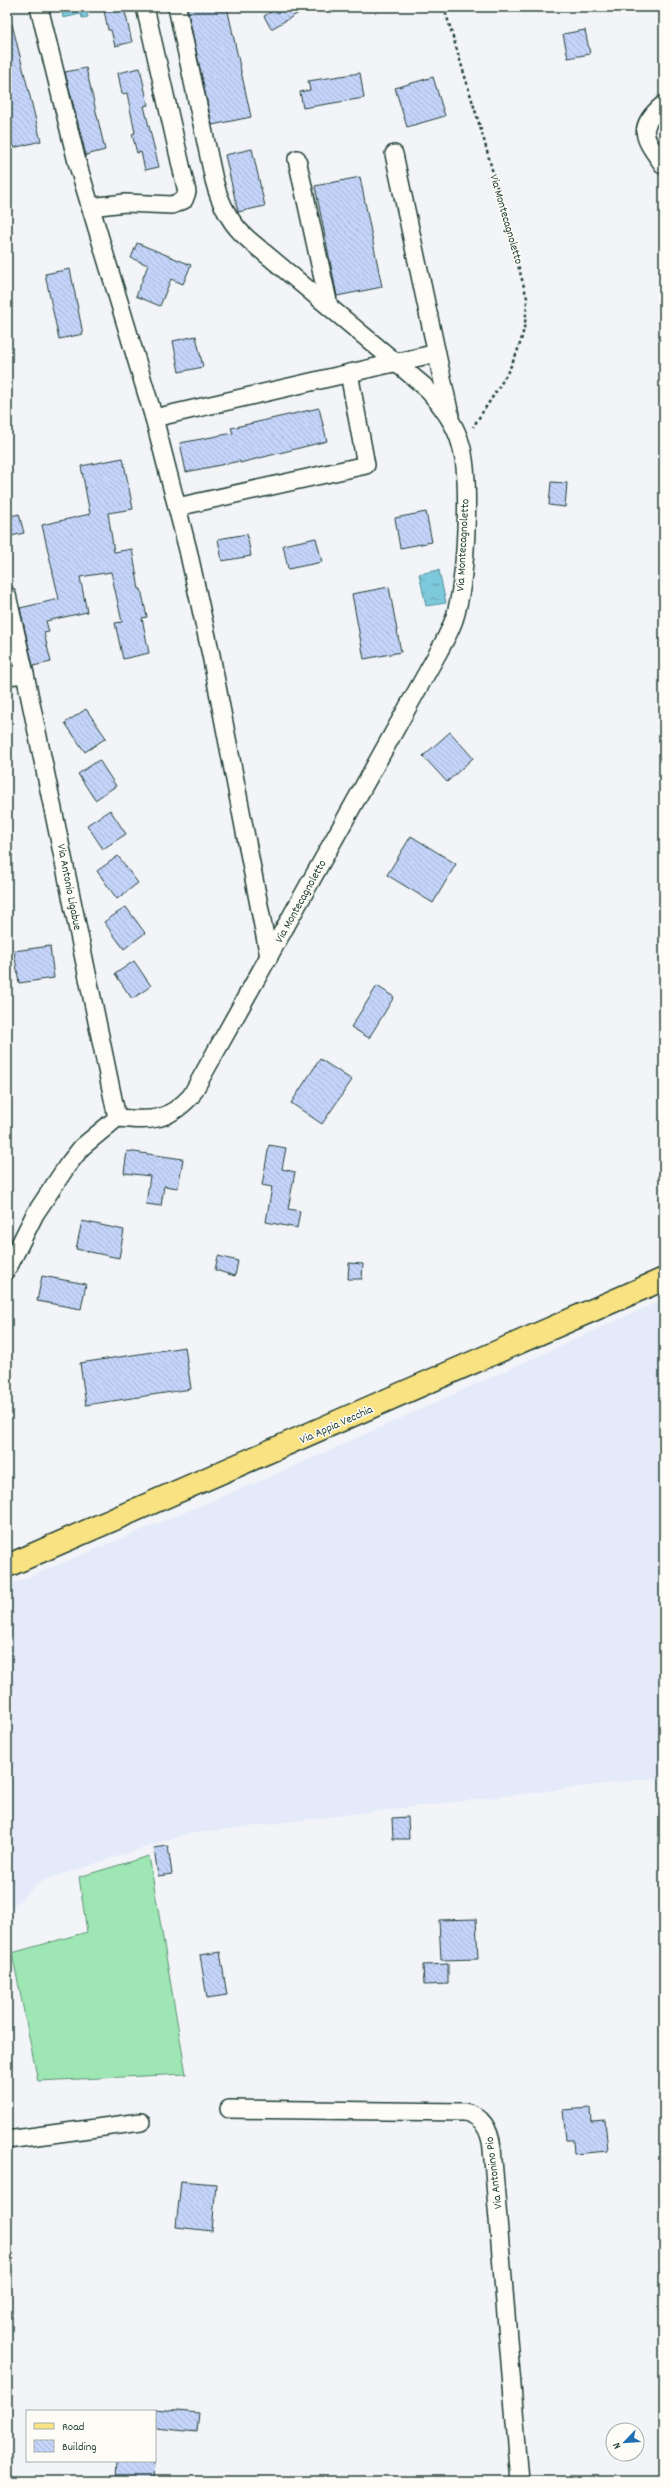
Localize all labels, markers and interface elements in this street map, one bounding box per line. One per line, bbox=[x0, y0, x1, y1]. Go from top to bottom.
street label: Via Montecagnoletto bbox=[485, 172, 527, 266]
street label: Via Montecagnoletto bbox=[453, 498, 474, 592]
street label: Via Antonio Ligabue bbox=[52, 843, 85, 932]
street label: Via Montecagnoletto bbox=[271, 857, 331, 946]
street label: Via Appia Vecchia bbox=[297, 1401, 376, 1449]
street label: Via Antonino Pio bbox=[482, 2136, 507, 2210]
legend bbox=[26, 2410, 156, 2462]
text: Road bbox=[62, 2419, 84, 2436]
north arrow bbox=[605, 2422, 645, 2462]
text: Building bbox=[62, 2439, 97, 2456]
text: N bbox=[609, 2439, 626, 2451]

